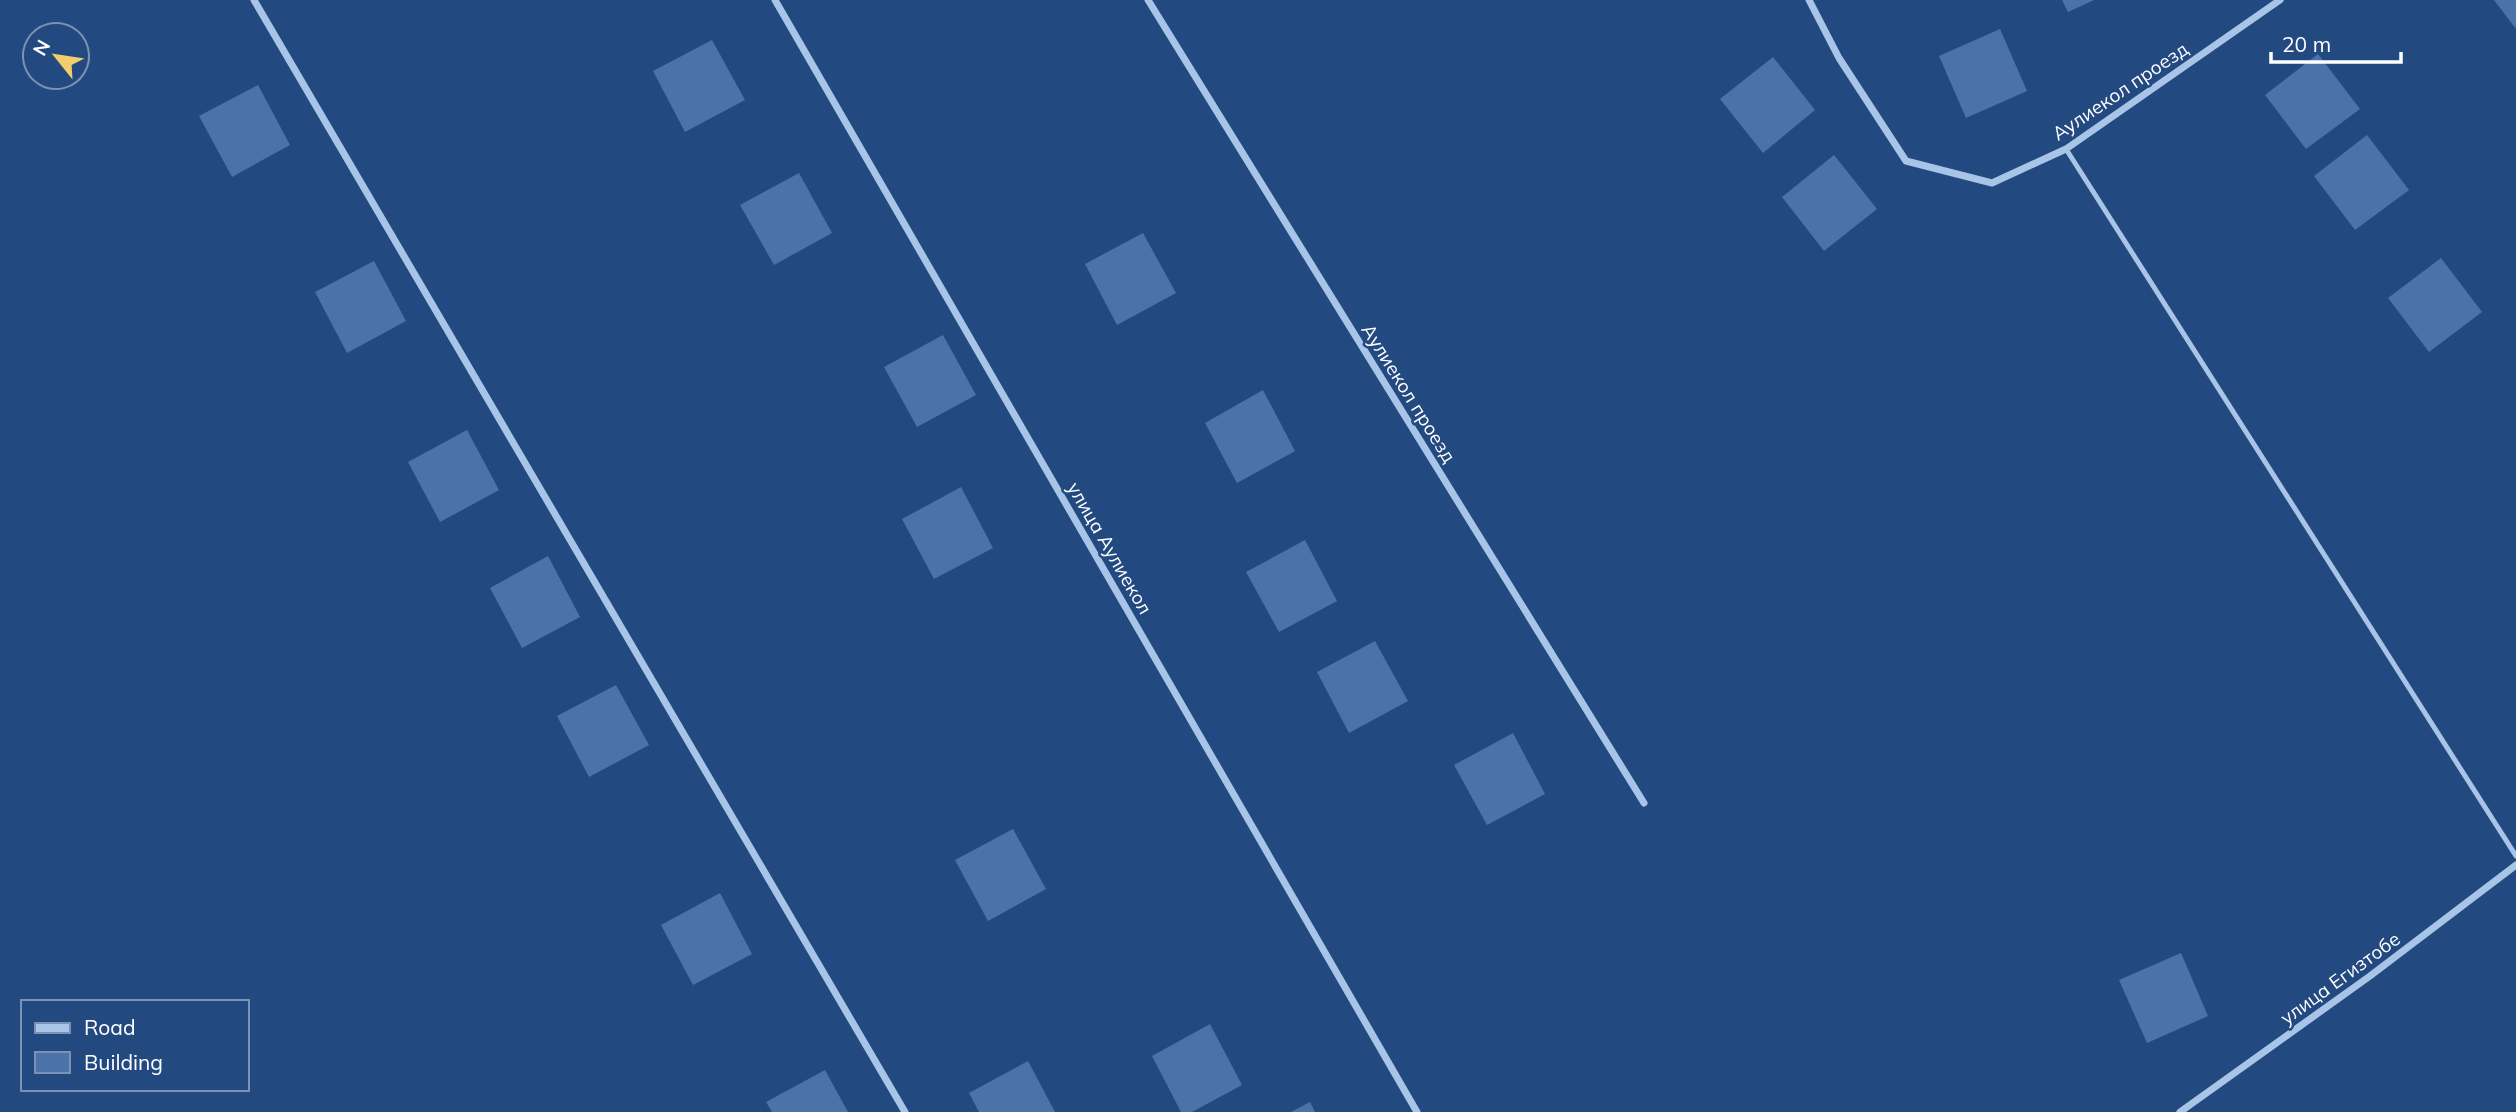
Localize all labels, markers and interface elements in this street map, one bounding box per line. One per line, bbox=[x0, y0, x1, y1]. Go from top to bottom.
north arrow bbox=[21, 21, 91, 91]
scale bar bbox=[2271, 21, 2400, 65]
text: 20 m bbox=[2282, 31, 2331, 57]
text: N bbox=[27, 35, 55, 60]
street label: Аулиекол проезд bbox=[2047, 36, 2193, 145]
street label: Аулиекол проезд bbox=[1357, 319, 1462, 467]
street label: улица Аулиекол bbox=[1062, 478, 1158, 618]
street label: улица Егизтобе bbox=[2275, 926, 2405, 1030]
legend bbox=[21, 1000, 248, 1091]
text: Road bbox=[84, 1014, 135, 1040]
text: Building bbox=[84, 1049, 163, 1075]

